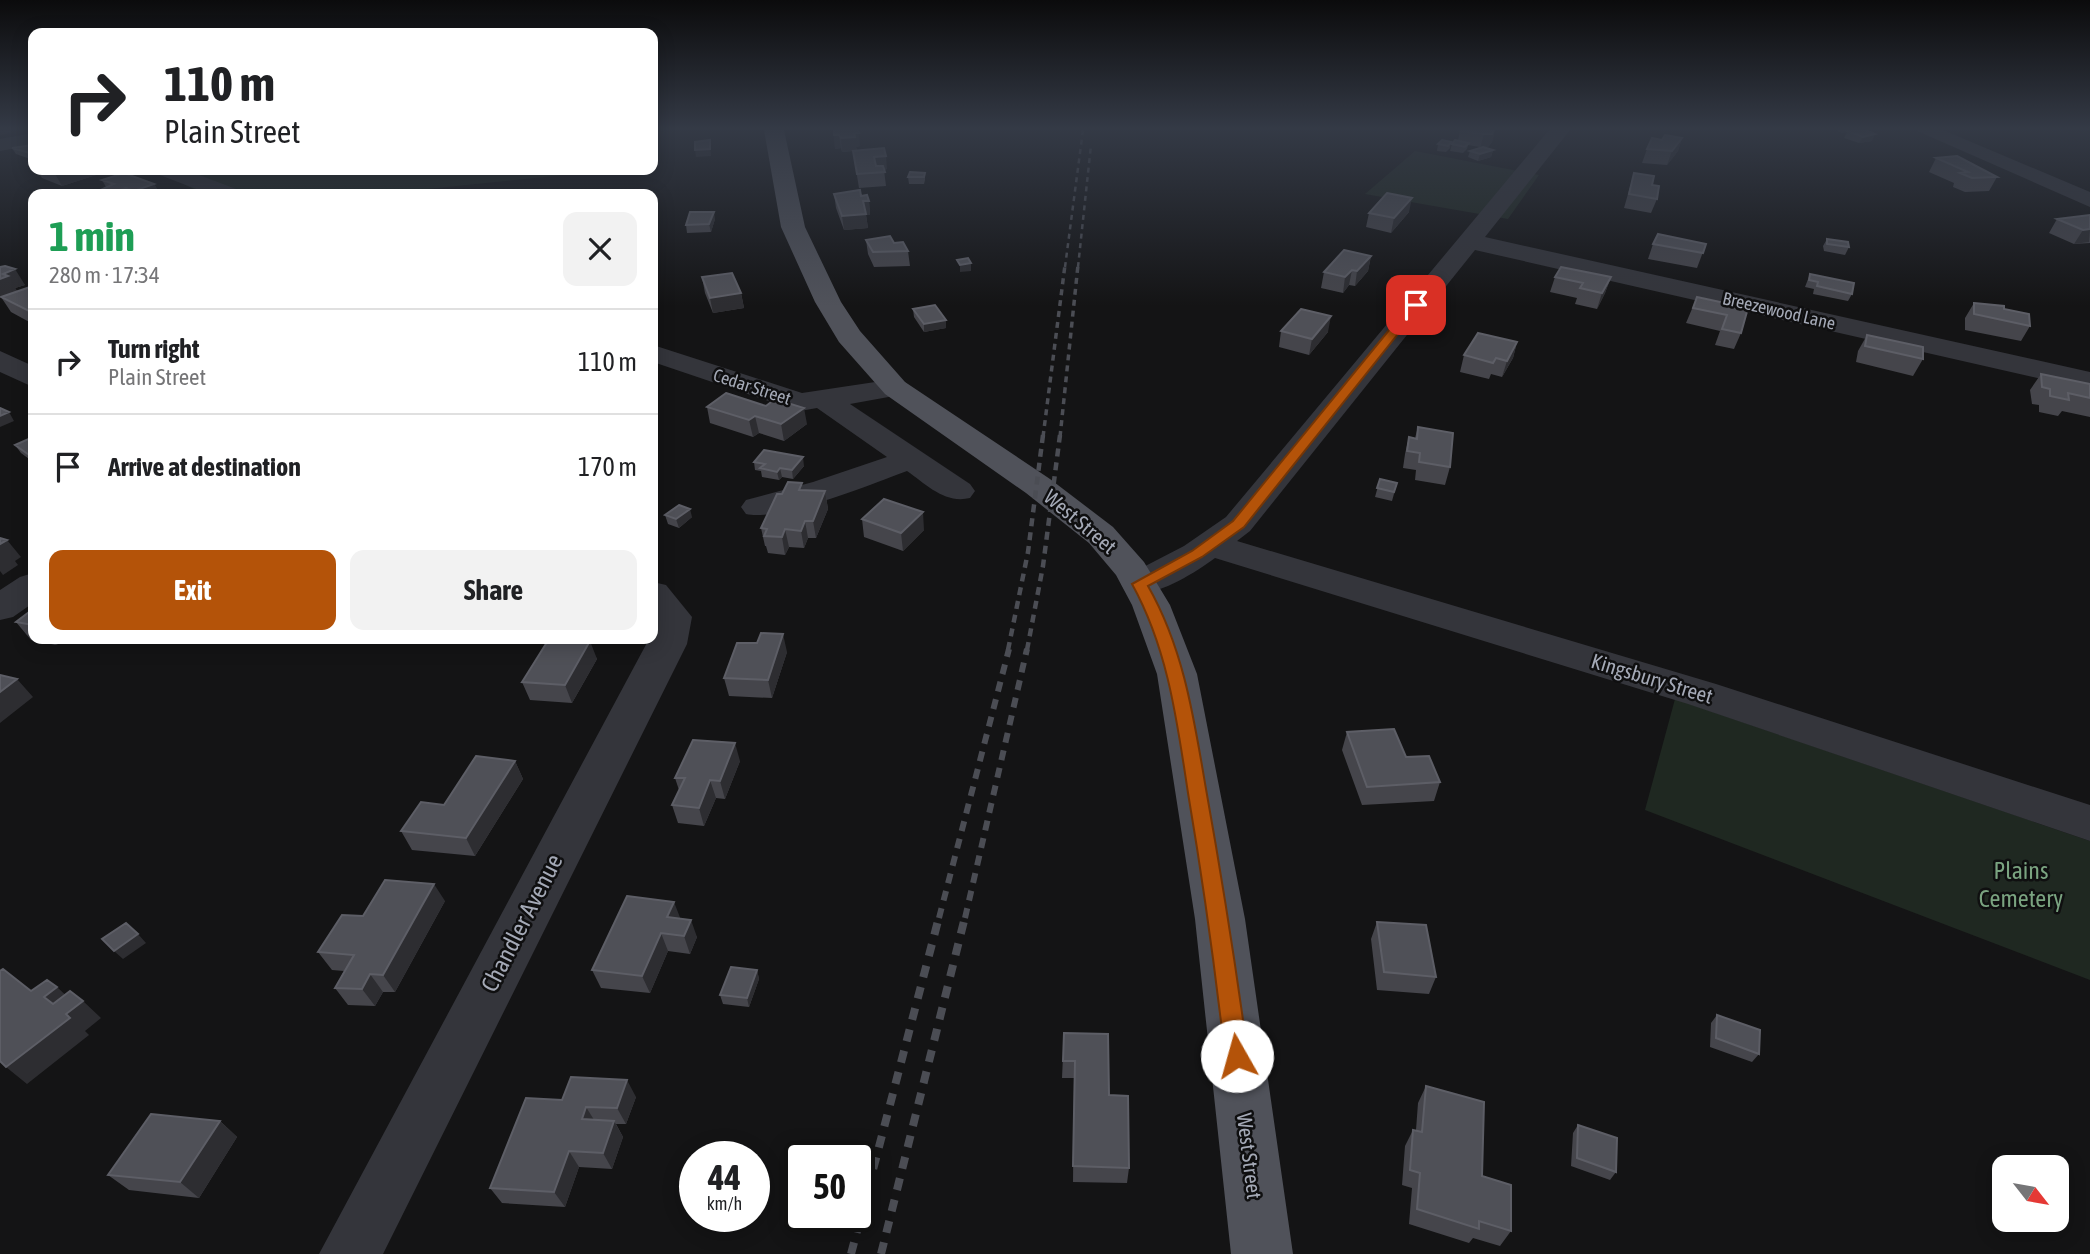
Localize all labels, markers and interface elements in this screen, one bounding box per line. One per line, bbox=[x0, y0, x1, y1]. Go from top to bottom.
text: 110 m bbox=[164, 55, 275, 111]
icon: right bbox=[49, 56, 140, 147]
text: Plain Street bbox=[164, 113, 301, 150]
text: 1 min bbox=[49, 212, 135, 260]
button: close bbox=[563, 212, 637, 286]
text: 280 m · 17:34 bbox=[49, 262, 160, 288]
pin bbox=[1386, 275, 1446, 335]
icon: arrive bbox=[1397, 286, 1435, 324]
street label: Breezewood Lane bbox=[1721, 287, 1838, 334]
text: Turn right bbox=[108, 334, 199, 364]
icon: right bbox=[49, 343, 87, 381]
text: 110 m bbox=[578, 347, 637, 377]
text: Plain Street bbox=[108, 364, 206, 390]
street label: Cedar Street bbox=[711, 364, 794, 409]
icon: arrive bbox=[49, 448, 87, 486]
text: Arrive at destination bbox=[108, 452, 301, 482]
text: 170 m bbox=[578, 452, 637, 482]
street label: West Street bbox=[1040, 484, 1122, 558]
button: Exit bbox=[49, 550, 336, 630]
button: Share bbox=[350, 550, 637, 630]
street label: Kingsbury Street bbox=[1589, 648, 1716, 708]
street label: Chandler Avenue bbox=[475, 850, 568, 996]
park label: Plains Cemetery bbox=[1979, 857, 2063, 912]
position arrow bbox=[1200, 1019, 1274, 1093]
street label: West Street bbox=[1233, 1111, 1267, 1200]
speed limit sign: 50 bbox=[784, 1141, 875, 1232]
north arrow bbox=[1992, 1155, 2068, 1232]
map controls bbox=[1992, 1155, 2069, 1232]
text: 44 bbox=[708, 1157, 741, 1197]
text: km/h bbox=[707, 1193, 742, 1214]

